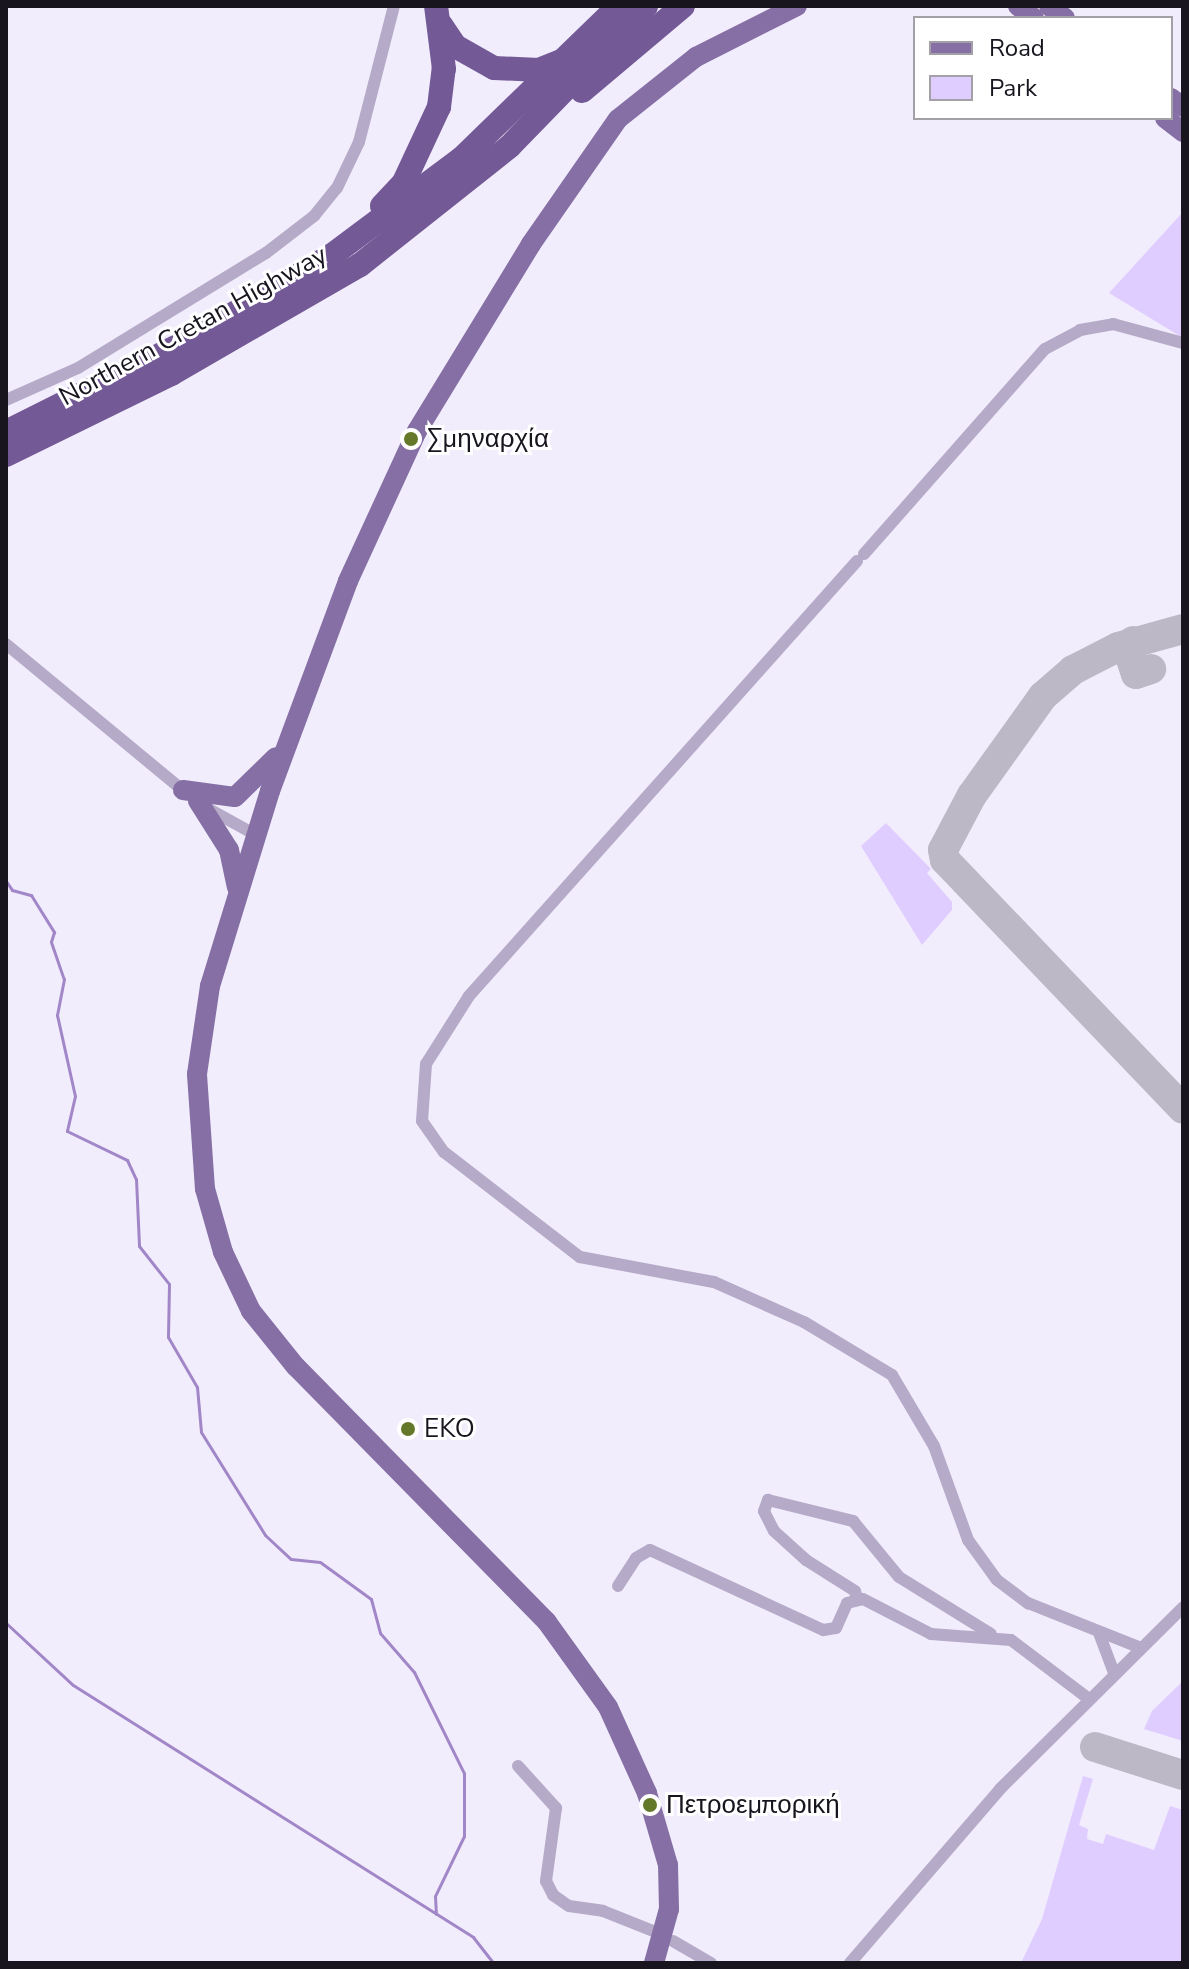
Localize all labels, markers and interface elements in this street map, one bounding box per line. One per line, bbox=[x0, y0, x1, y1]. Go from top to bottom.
legend bbox=[913, 16, 1173, 120]
text: Road bbox=[989, 32, 1045, 64]
text: Park bbox=[989, 72, 1037, 104]
street label: Northern Cretan Highway bbox=[54, 239, 332, 413]
place label: Σμηναρχία bbox=[427, 423, 549, 455]
marker: Σμηναρχία bbox=[402, 430, 420, 448]
place label: EKO bbox=[424, 1413, 475, 1445]
marker: EKO bbox=[399, 1420, 417, 1438]
place label: Πετροεμπορική bbox=[666, 1789, 840, 1821]
marker: Πετροεμπορική bbox=[641, 1796, 659, 1814]

